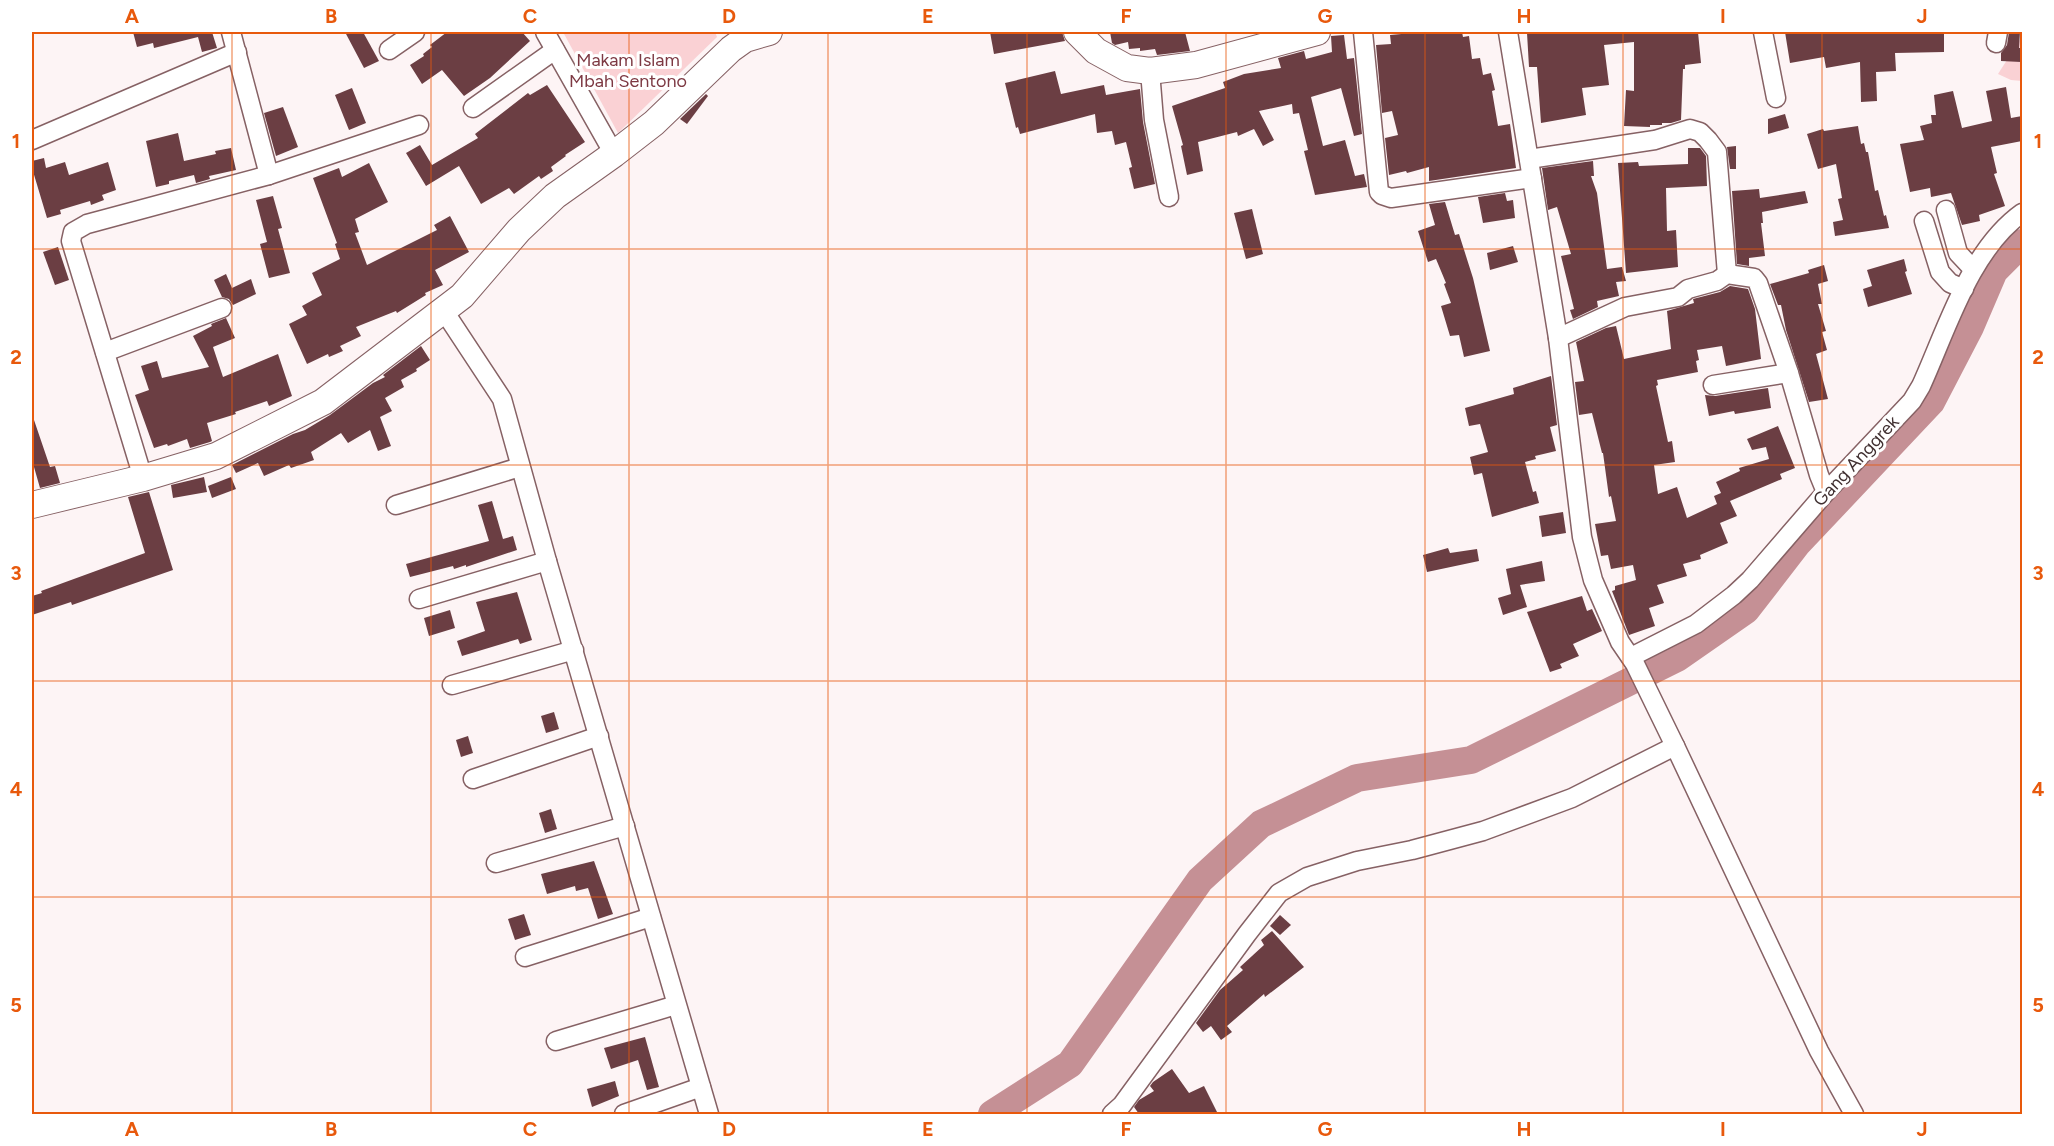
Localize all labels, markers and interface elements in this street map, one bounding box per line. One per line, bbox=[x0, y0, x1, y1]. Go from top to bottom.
text: A bbox=[125, 4, 140, 28]
text: B bbox=[325, 4, 337, 28]
text: C bbox=[523, 4, 537, 28]
text: D bbox=[722, 4, 736, 28]
text: E bbox=[922, 4, 934, 28]
text: F bbox=[1120, 4, 1132, 28]
text: G bbox=[1318, 4, 1333, 28]
text: H bbox=[1517, 4, 1532, 28]
text: I bbox=[1720, 4, 1726, 28]
text: J bbox=[1916, 4, 1928, 28]
park label: Makam Islam Mbah Sentono bbox=[569, 49, 687, 92]
text: 1 bbox=[12, 129, 20, 153]
text: 1 bbox=[2034, 129, 2042, 153]
text: 2 bbox=[10, 345, 22, 369]
text: 2 bbox=[2032, 345, 2044, 369]
street label: Gang Anggrek bbox=[1808, 411, 1904, 511]
text: 3 bbox=[10, 561, 22, 585]
text: 3 bbox=[2032, 561, 2044, 585]
text: 4 bbox=[10, 777, 23, 801]
text: 4 bbox=[2032, 777, 2045, 801]
text: 5 bbox=[10, 993, 22, 1017]
text: 5 bbox=[2032, 993, 2044, 1017]
text: A bbox=[125, 1117, 140, 1141]
text: B bbox=[325, 1117, 337, 1141]
text: C bbox=[523, 1117, 537, 1141]
text: D bbox=[722, 1117, 736, 1141]
text: E bbox=[922, 1117, 934, 1141]
text: F bbox=[1120, 1117, 1132, 1141]
text: G bbox=[1318, 1117, 1333, 1141]
text: H bbox=[1517, 1117, 1532, 1141]
text: I bbox=[1720, 1117, 1726, 1141]
text: J bbox=[1916, 1117, 1928, 1141]

